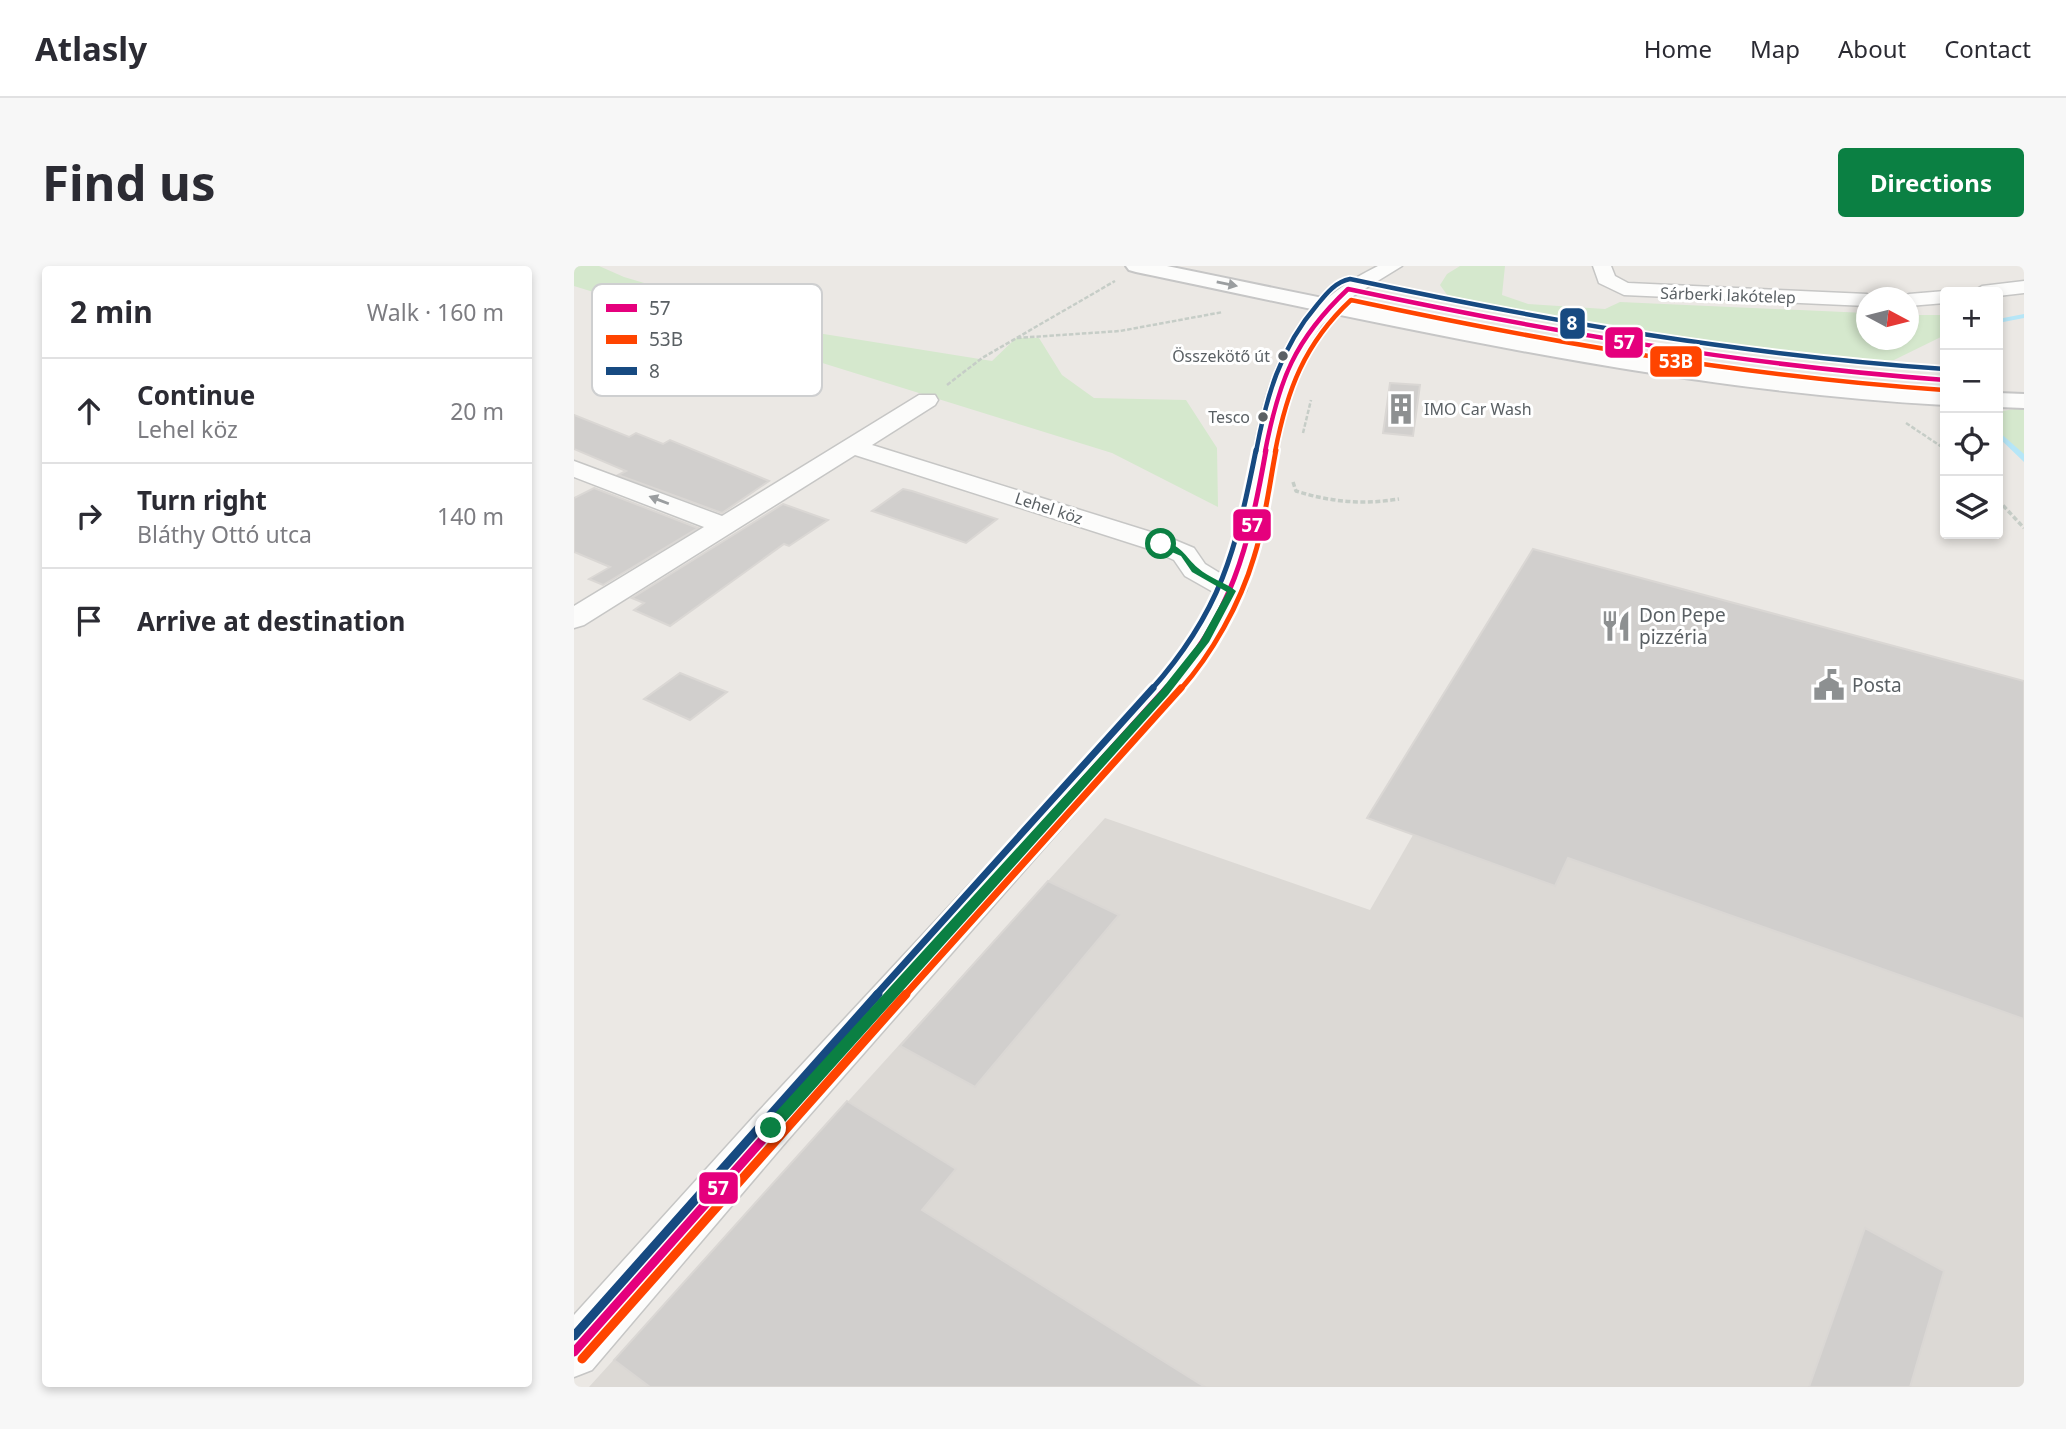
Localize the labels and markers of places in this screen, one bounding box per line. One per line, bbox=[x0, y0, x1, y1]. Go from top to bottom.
place label: Összekötő út bbox=[1172, 345, 1270, 367]
marker: Összekötő út bbox=[1276, 349, 1290, 363]
building icon: IMO Car Wash bbox=[1384, 392, 1418, 426]
place label: IMO Car Wash bbox=[1424, 398, 1532, 420]
place label: Tesco bbox=[1208, 406, 1250, 428]
marker: Tesco bbox=[1256, 410, 1270, 424]
place label: Don Pepe pizzéria bbox=[1639, 602, 1726, 650]
restaurant icon: Don Pepe pizzéria bbox=[1599, 609, 1633, 643]
public building icon: Posta bbox=[1812, 668, 1846, 702]
place label: Posta bbox=[1852, 672, 1902, 698]

